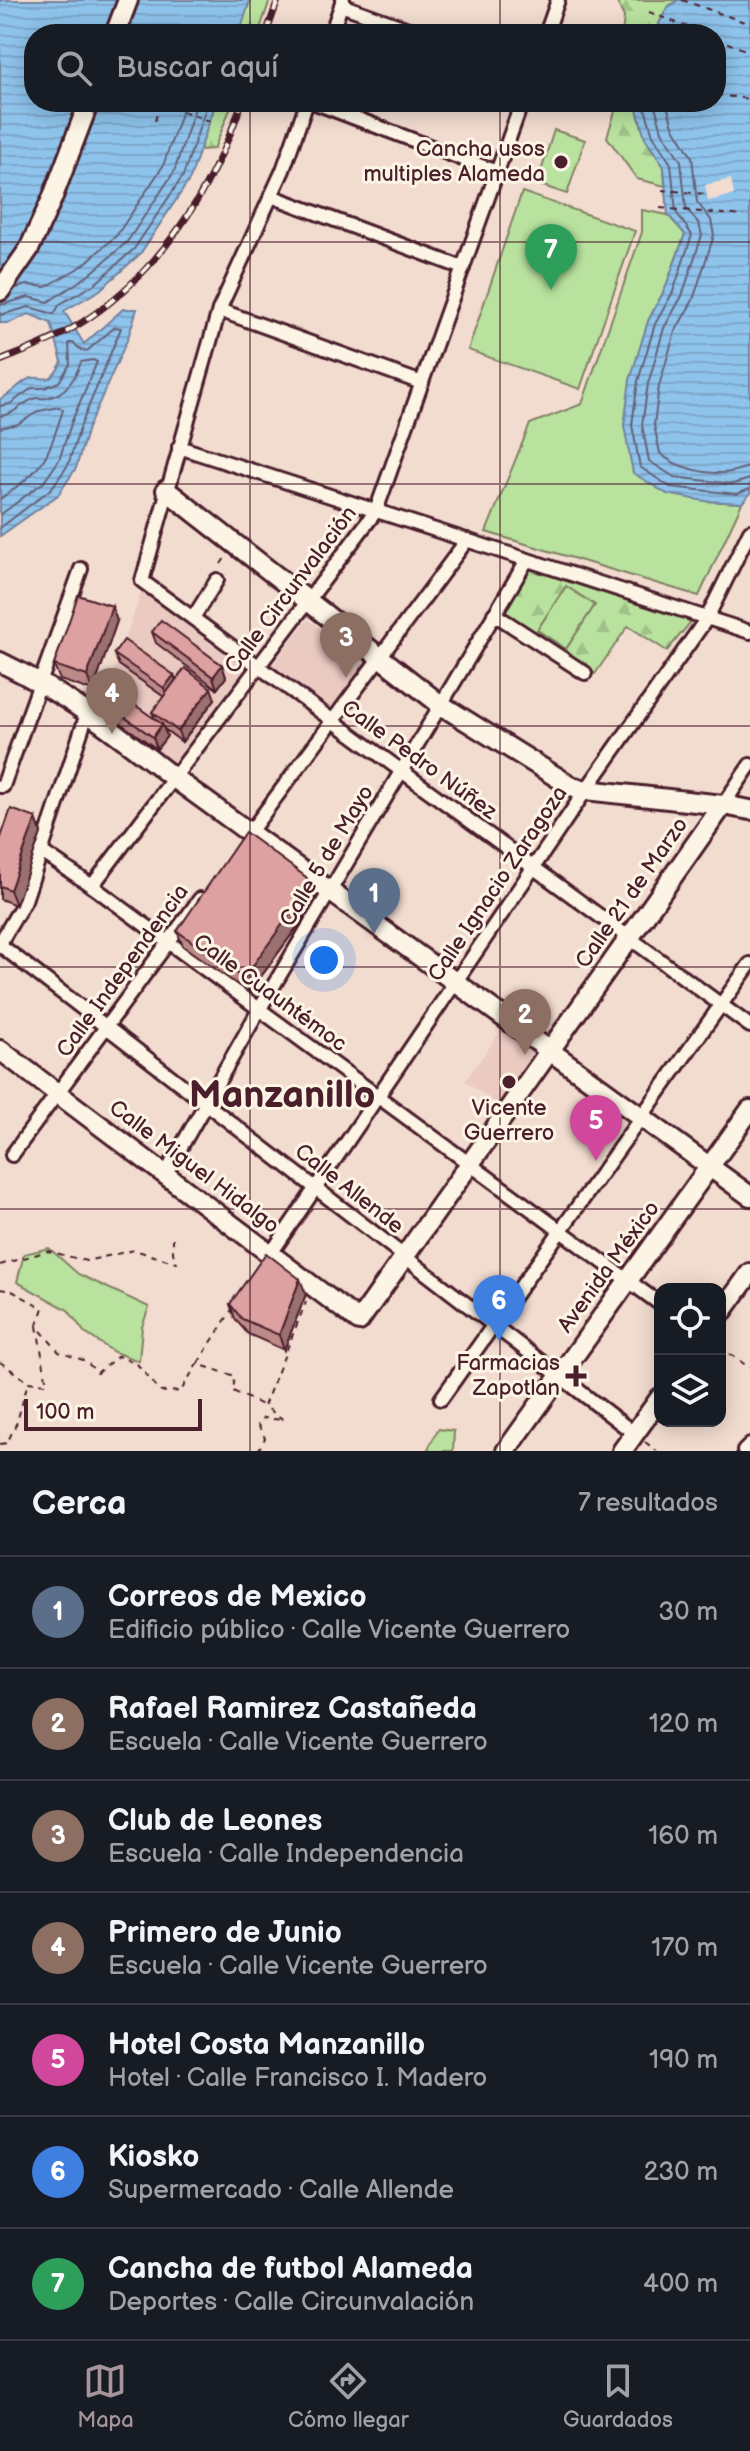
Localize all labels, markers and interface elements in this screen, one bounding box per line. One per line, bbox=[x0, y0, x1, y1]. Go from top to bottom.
search box bbox=[24, 24, 726, 112]
icon: search bbox=[52, 46, 96, 90]
text: Buscar aquí bbox=[116, 50, 278, 86]
place label: Cancha usos multiples Alameda bbox=[364, 136, 545, 188]
marker: Cancha usos multiples Alameda bbox=[552, 153, 570, 171]
pin: 7 bbox=[525, 224, 577, 290]
street label: Calle Circunvalación bbox=[219, 501, 363, 679]
pin: 3 bbox=[320, 612, 372, 678]
pin: 4 bbox=[86, 668, 138, 734]
street label: Calle Pedro Núñez bbox=[336, 694, 503, 826]
street label: Calle 5 de Mayo bbox=[274, 780, 380, 932]
street label: Calle Ignacio Zaragoza bbox=[422, 781, 574, 987]
street label: Calle 21 de Marzo bbox=[570, 812, 694, 974]
pin: 1 bbox=[348, 868, 400, 934]
street label: Calle Independencia bbox=[51, 879, 195, 1063]
street label: Calle Cuauhtémoc bbox=[188, 928, 352, 1058]
your location bbox=[304, 940, 344, 980]
pin: 2 bbox=[499, 989, 551, 1055]
district label: Manzanillo bbox=[189, 1073, 375, 1118]
marker: Vicente Guerrero bbox=[500, 1073, 518, 1091]
street label: Calle Miguel Hidalgo bbox=[104, 1094, 284, 1240]
place label: Vicente Guerrero bbox=[464, 1095, 554, 1147]
pin: 5 bbox=[570, 1095, 622, 1161]
street label: Calle Allende bbox=[289, 1138, 409, 1240]
street label: Avenida México bbox=[552, 1196, 666, 1338]
pin: 6 bbox=[473, 1275, 525, 1341]
map controls bbox=[654, 1283, 726, 1427]
button: locate bbox=[654, 1283, 726, 1355]
place label: Farmacias Zapotlan bbox=[456, 1350, 560, 1402]
button: layers bbox=[654, 1355, 726, 1427]
marker: Farmacias Zapotlan bbox=[567, 1367, 585, 1385]
scale bar bbox=[24, 1395, 202, 1431]
text: 100 m bbox=[36, 1399, 95, 1426]
text: Cerca bbox=[32, 1483, 127, 1524]
text: 7 resultados bbox=[578, 1488, 718, 1519]
text: Correos de Mexico bbox=[108, 1579, 367, 1615]
text: 1 bbox=[53, 1597, 63, 1628]
text: 30 m bbox=[658, 1597, 718, 1628]
text: Edificio público · Calle Vicente Guerrero bbox=[108, 1615, 570, 1646]
text: Rafael Ramirez Castañeda bbox=[108, 1691, 477, 1727]
text: 2 bbox=[50, 1709, 66, 1740]
text: 120 m bbox=[649, 1709, 718, 1740]
text: Escuela · Calle Vicente Guerrero bbox=[108, 1727, 488, 1758]
text: Club de Leones bbox=[108, 1803, 322, 1839]
text: 3 bbox=[50, 1821, 66, 1852]
text: 160 m bbox=[648, 1821, 718, 1852]
text: Escuela · Calle Independencia bbox=[108, 1839, 464, 1870]
text: Primero de Junio bbox=[108, 1915, 342, 1951]
text: 4 bbox=[50, 1933, 66, 1964]
text: 170 m bbox=[651, 1933, 718, 1964]
text: Escuela · Calle Vicente Guerrero bbox=[108, 1951, 488, 1982]
text: Hotel Costa Manzanillo bbox=[108, 2027, 425, 2063]
text: 5 bbox=[50, 2045, 66, 2076]
text: 190 m bbox=[649, 2045, 718, 2076]
text: Hotel · Calle Francisco I. Madero bbox=[108, 2063, 487, 2094]
text: Kiosko bbox=[108, 2139, 199, 2175]
text: 6 bbox=[50, 2157, 66, 2188]
text: 230 m bbox=[643, 2157, 718, 2188]
text: Supermercado · Calle Allende bbox=[108, 2175, 454, 2206]
text: Cancha de futbol Alameda bbox=[108, 2251, 473, 2287]
text: 7 bbox=[51, 2269, 65, 2300]
text: 400 m bbox=[643, 2269, 718, 2300]
text: Deportes · Calle Circunvalación bbox=[108, 2287, 474, 2318]
tab: Mapa bbox=[77, 2359, 134, 2434]
tab: Cómo llegar bbox=[288, 2359, 409, 2434]
tab: Guardados bbox=[563, 2359, 673, 2434]

